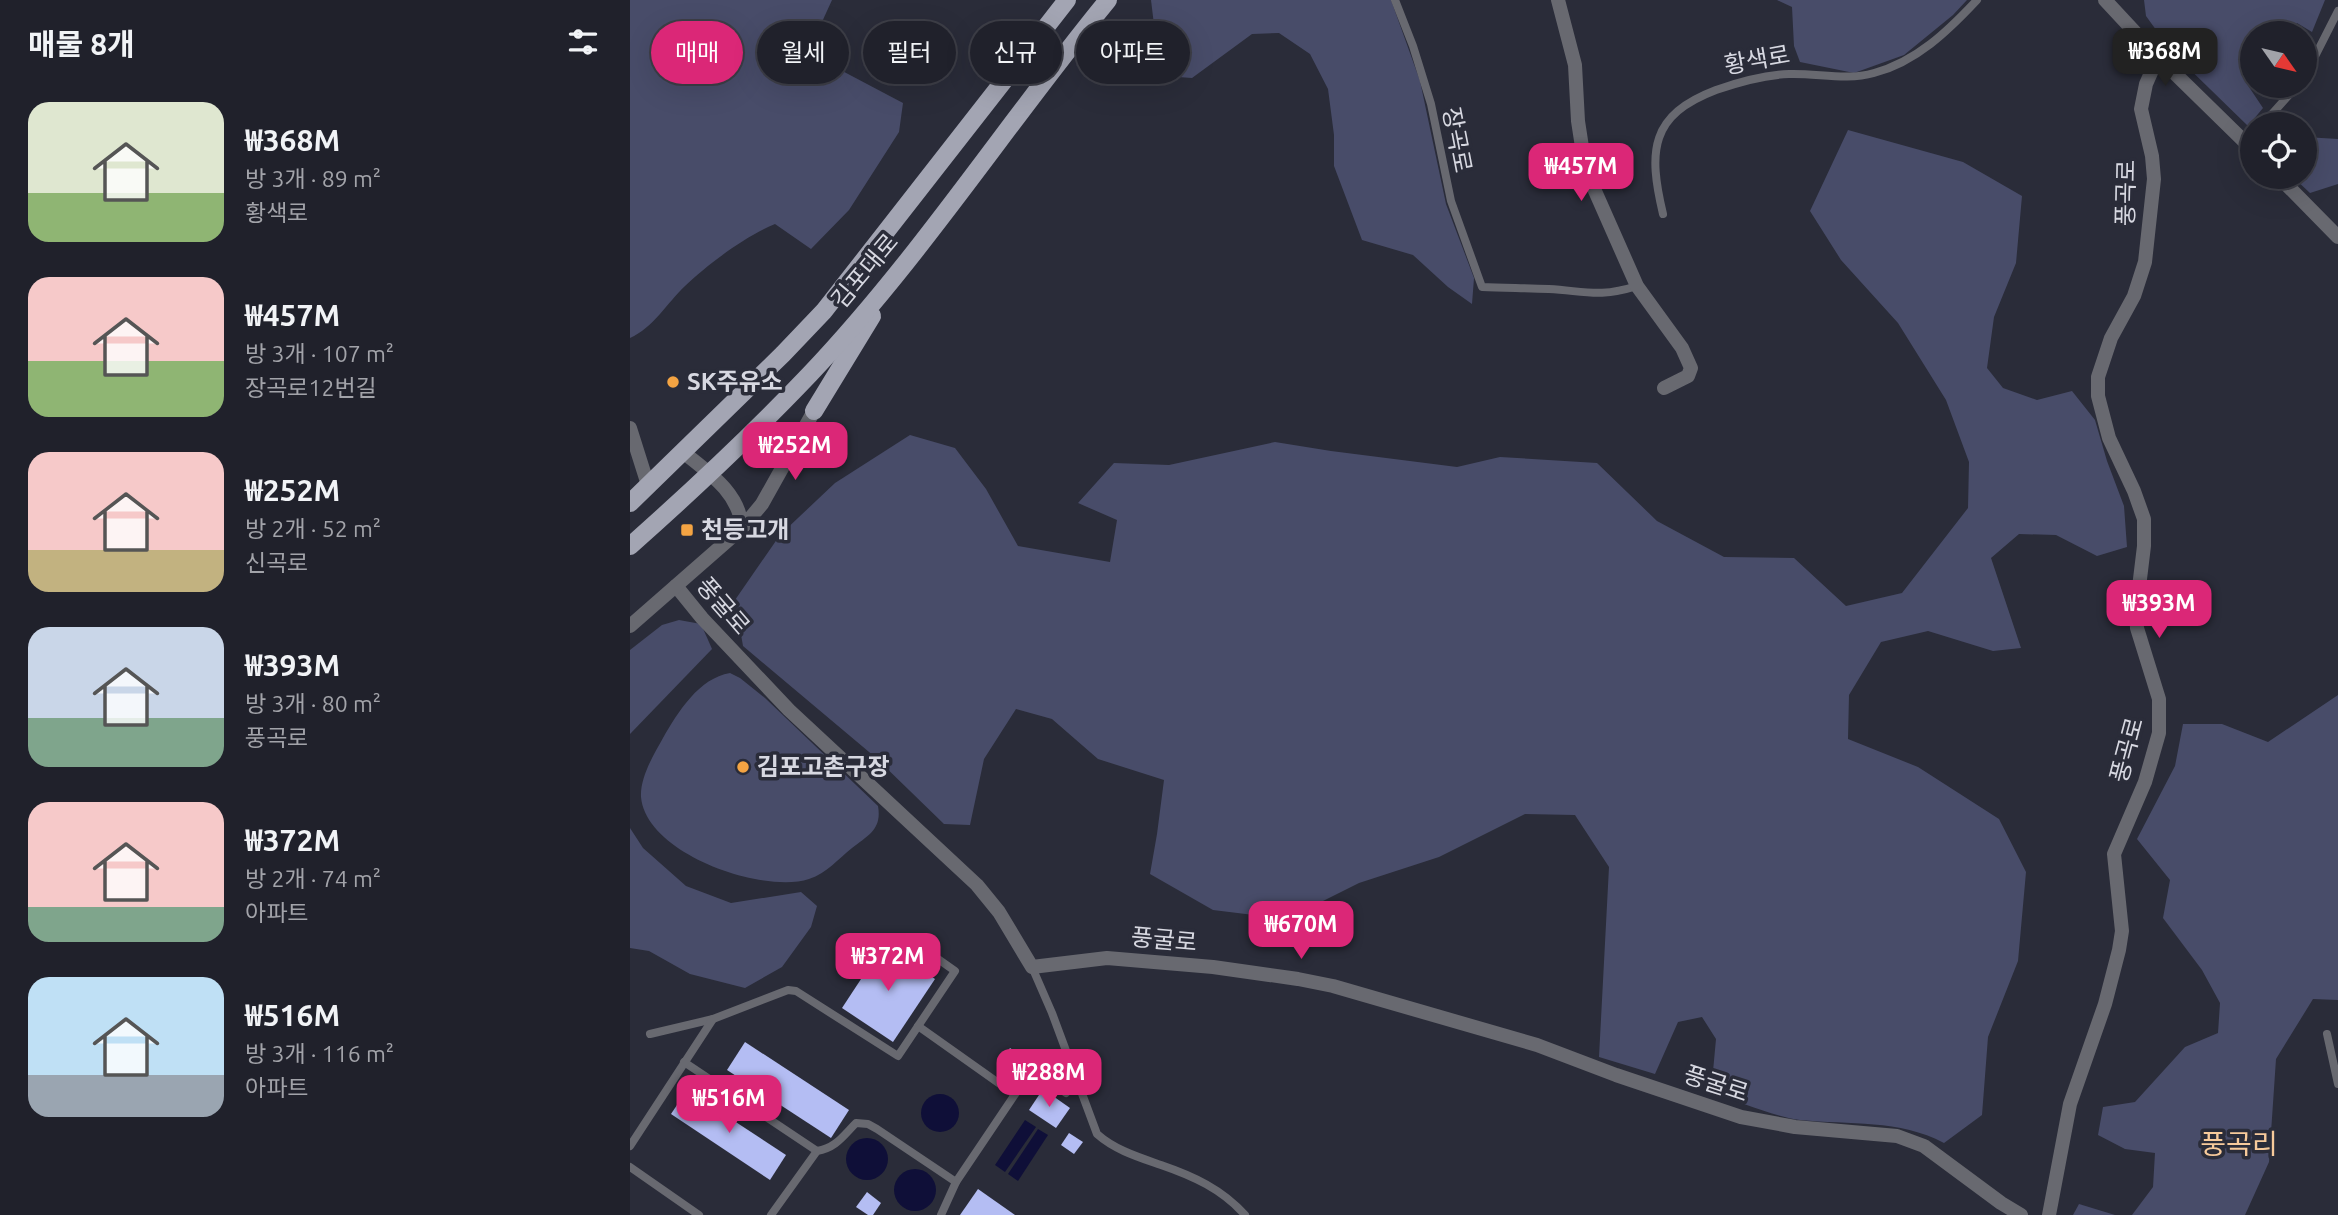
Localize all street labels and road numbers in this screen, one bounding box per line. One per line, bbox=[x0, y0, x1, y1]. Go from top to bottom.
street label: 황색로 bbox=[1722, 40, 1792, 79]
street label: 장곡로 bbox=[1438, 105, 1477, 175]
street label: 풍곡로 bbox=[2111, 160, 2140, 226]
street label: 김포대로 bbox=[826, 228, 903, 313]
street label: 풍굴로 bbox=[691, 572, 755, 640]
street label: 풍곡로 bbox=[2105, 714, 2148, 785]
street label: 풍굴로 bbox=[1130, 923, 1198, 956]
street label: 풍굴로 bbox=[1680, 1060, 1752, 1107]

